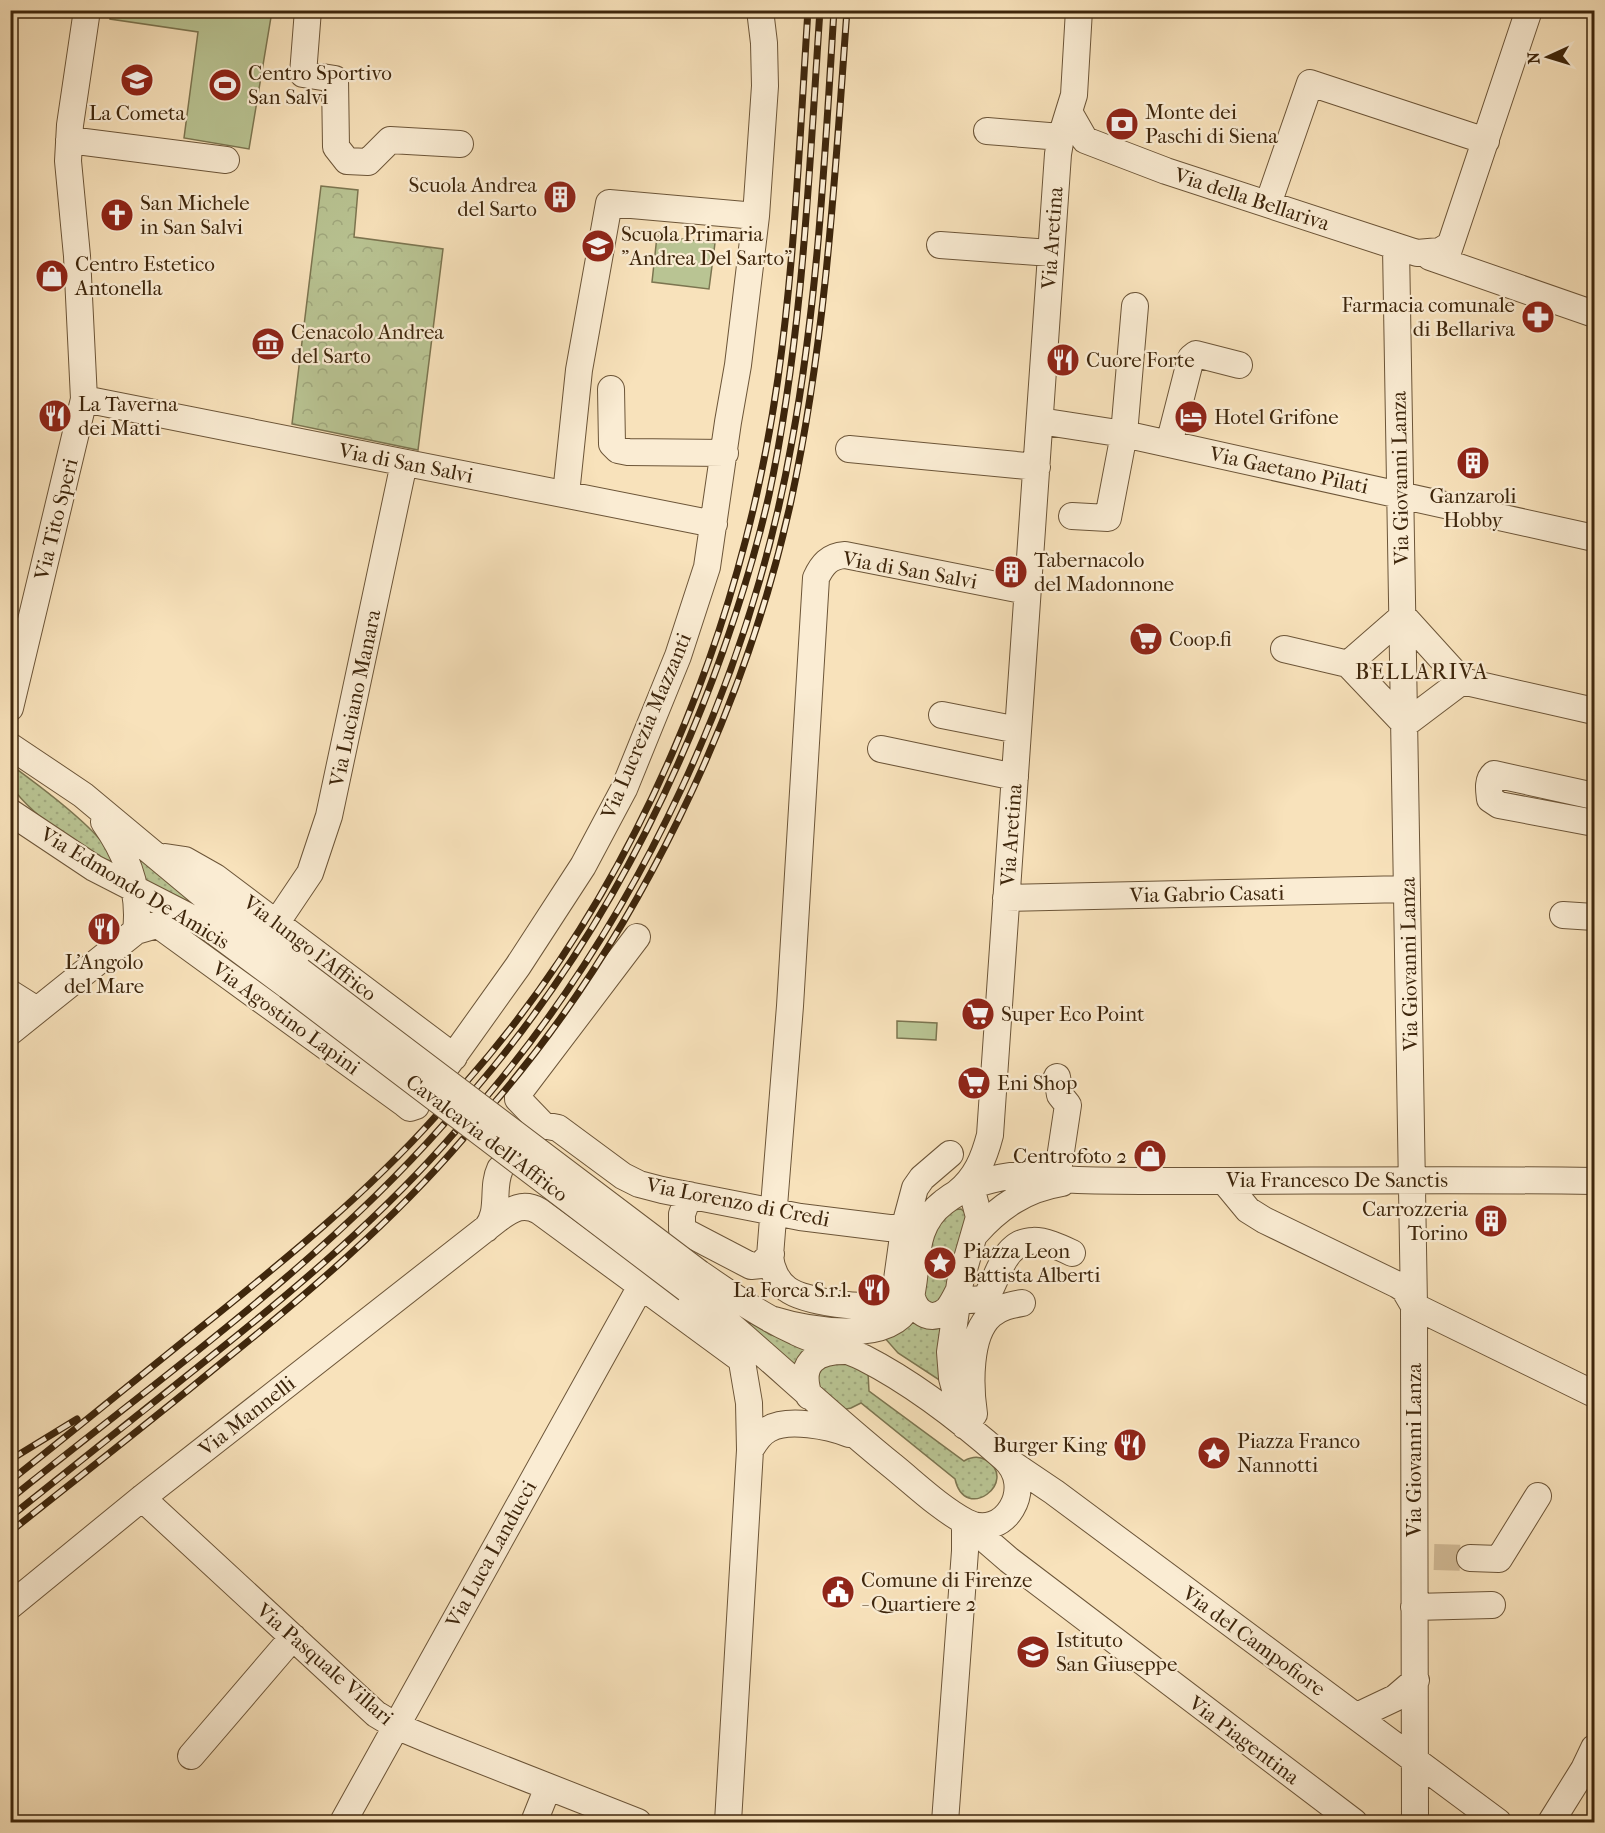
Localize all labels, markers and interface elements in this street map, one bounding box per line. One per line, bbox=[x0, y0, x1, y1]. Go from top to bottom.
north arrow bbox=[1518, 27, 1578, 87]
text: N bbox=[1524, 50, 1543, 65]
place label: Centro Sportivo San Salvi bbox=[248, 61, 392, 109]
school or university icon: La Cometa bbox=[119, 62, 155, 98]
sports icon: Centro Sportivo San Salvi bbox=[207, 67, 243, 103]
place label: Monte dei Paschi di Siena bbox=[1145, 100, 1278, 148]
place label: La Cometa bbox=[89, 101, 186, 125]
bank icon: Monte dei Paschi di Siena bbox=[1104, 106, 1140, 142]
street label: Via della Bellariva bbox=[1170, 162, 1333, 235]
place label: Scuola Andrea del Sarto bbox=[409, 173, 537, 221]
building icon: Scuola Andrea del Sarto bbox=[542, 179, 578, 215]
street label: Via Aretina bbox=[1036, 186, 1068, 291]
place label: San Michele in San Salvi bbox=[140, 191, 250, 239]
church icon: San Michele in San Salvi bbox=[99, 197, 135, 233]
place label: Scuola Primaria "Andrea Del Sarto" bbox=[621, 222, 792, 270]
school or university icon: Scuola Primaria "Andrea Del Sarto" bbox=[580, 228, 616, 264]
place label: Centro Estetico Antonella bbox=[74, 252, 215, 300]
shop icon: Centro Estetico Antonella bbox=[34, 258, 70, 294]
place label: Farmacia comunale di Bellariva bbox=[1341, 293, 1515, 341]
pharmacy icon: Farmacia comunale di Bellariva bbox=[1520, 299, 1556, 335]
place label: Cenacolo Andrea del Sarto bbox=[291, 320, 444, 368]
museum icon: Cenacolo Andrea del Sarto bbox=[250, 326, 286, 362]
restaurant icon: Cuore Forte bbox=[1045, 342, 1081, 378]
place label: Cuore Forte bbox=[1086, 348, 1195, 372]
street label: Via Giovanni Lanza bbox=[1386, 391, 1414, 566]
place label: La Taverna dei Matti bbox=[78, 392, 178, 440]
restaurant icon: La Taverna dei Matti bbox=[37, 398, 73, 434]
hotel icon: Hotel Grifone bbox=[1173, 399, 1209, 435]
place label: Hotel Grifone bbox=[1214, 405, 1339, 429]
street label: Via di San Salvi bbox=[336, 438, 475, 488]
street label: Via Gaetano Pilati bbox=[1207, 441, 1370, 499]
building icon: Ganzaroli Hobby bbox=[1455, 445, 1491, 481]
street label: Via Tito Speri bbox=[29, 456, 83, 583]
place label: Ganzaroli Hobby bbox=[1429, 484, 1517, 532]
street label: Via di San Salvi bbox=[840, 546, 979, 594]
place label: Tabernacolo del Madonnone bbox=[1034, 548, 1174, 596]
building icon: Tabernacolo del Madonnone bbox=[993, 554, 1029, 590]
street label: Via Luciano Manara bbox=[324, 607, 386, 790]
supermarket icon: Coop.fi bbox=[1128, 621, 1164, 657]
place label: Coop.fi bbox=[1169, 627, 1232, 651]
street label: Via Lucrezia Mazzanti bbox=[596, 629, 696, 823]
district label: BELLARIVA bbox=[1355, 659, 1489, 685]
street label: Via Aretina bbox=[995, 783, 1027, 888]
street label: Via Edmondo De Amicis bbox=[35, 822, 234, 954]
street label: Via Giovanni Lanza bbox=[1395, 877, 1423, 1052]
street label: Via Gabrio Casati bbox=[1128, 881, 1285, 907]
street label: Via lungo l'Affrico bbox=[238, 890, 381, 1006]
restaurant icon: L'Angolo del Mare bbox=[86, 911, 122, 947]
place label: L'Angolo del Mare bbox=[64, 950, 144, 998]
street label: Via Agostino Lapini bbox=[207, 956, 364, 1080]
supermarket icon: Super Eco Point bbox=[960, 996, 996, 1032]
place label: Super Eco Point bbox=[1001, 1002, 1145, 1026]
supermarket icon: Eni Shop bbox=[956, 1065, 992, 1101]
street label: Cavalcavia dell'Affrico bbox=[401, 1069, 573, 1207]
place label: Eni Shop bbox=[997, 1071, 1077, 1095]
shop icon: Centrofoto 2 bbox=[1132, 1138, 1168, 1174]
place label: Centrofoto 2 bbox=[1013, 1144, 1127, 1168]
street label: Via Francesco De Sanctis bbox=[1225, 1168, 1448, 1192]
street label: Via Lorenzo di Credi bbox=[643, 1172, 832, 1232]
place label: Carrozzeria Torino bbox=[1362, 1197, 1468, 1245]
building icon: Carrozzeria Torino bbox=[1473, 1203, 1509, 1239]
place label: Piazza Leon Battista Alberti bbox=[963, 1239, 1100, 1287]
place icon: Piazza Leon Battista Alberti bbox=[922, 1245, 958, 1281]
restaurant icon: La Forca S.r.l. bbox=[856, 1272, 892, 1308]
place label: La Forca S.r.l. bbox=[733, 1278, 851, 1302]
street label: Via Giovanni Lanza bbox=[1402, 1363, 1426, 1538]
street label: Via Mannelli bbox=[193, 1371, 300, 1462]
restaurant icon: Burger King bbox=[1112, 1427, 1148, 1463]
place label: Piazza Franco Nannotti bbox=[1237, 1429, 1360, 1477]
place label: Burger King bbox=[993, 1433, 1108, 1457]
place icon: Piazza Franco Nannotti bbox=[1196, 1435, 1232, 1471]
street label: Via Luca Landucci bbox=[440, 1476, 541, 1633]
place label: Comune di Firenze - Quartiere 2 bbox=[861, 1568, 1032, 1616]
public building icon: Comune di Firenze - Quartiere 2 bbox=[820, 1574, 856, 1610]
street label: Via del Campofiore bbox=[1177, 1580, 1330, 1701]
street label: Via Pasquale Villari bbox=[251, 1597, 398, 1730]
place label: Istituto San Giuseppe bbox=[1056, 1628, 1177, 1676]
school or university icon: Istituto San Giuseppe bbox=[1015, 1634, 1051, 1670]
street label: Via Piagentina bbox=[1183, 1690, 1304, 1789]

